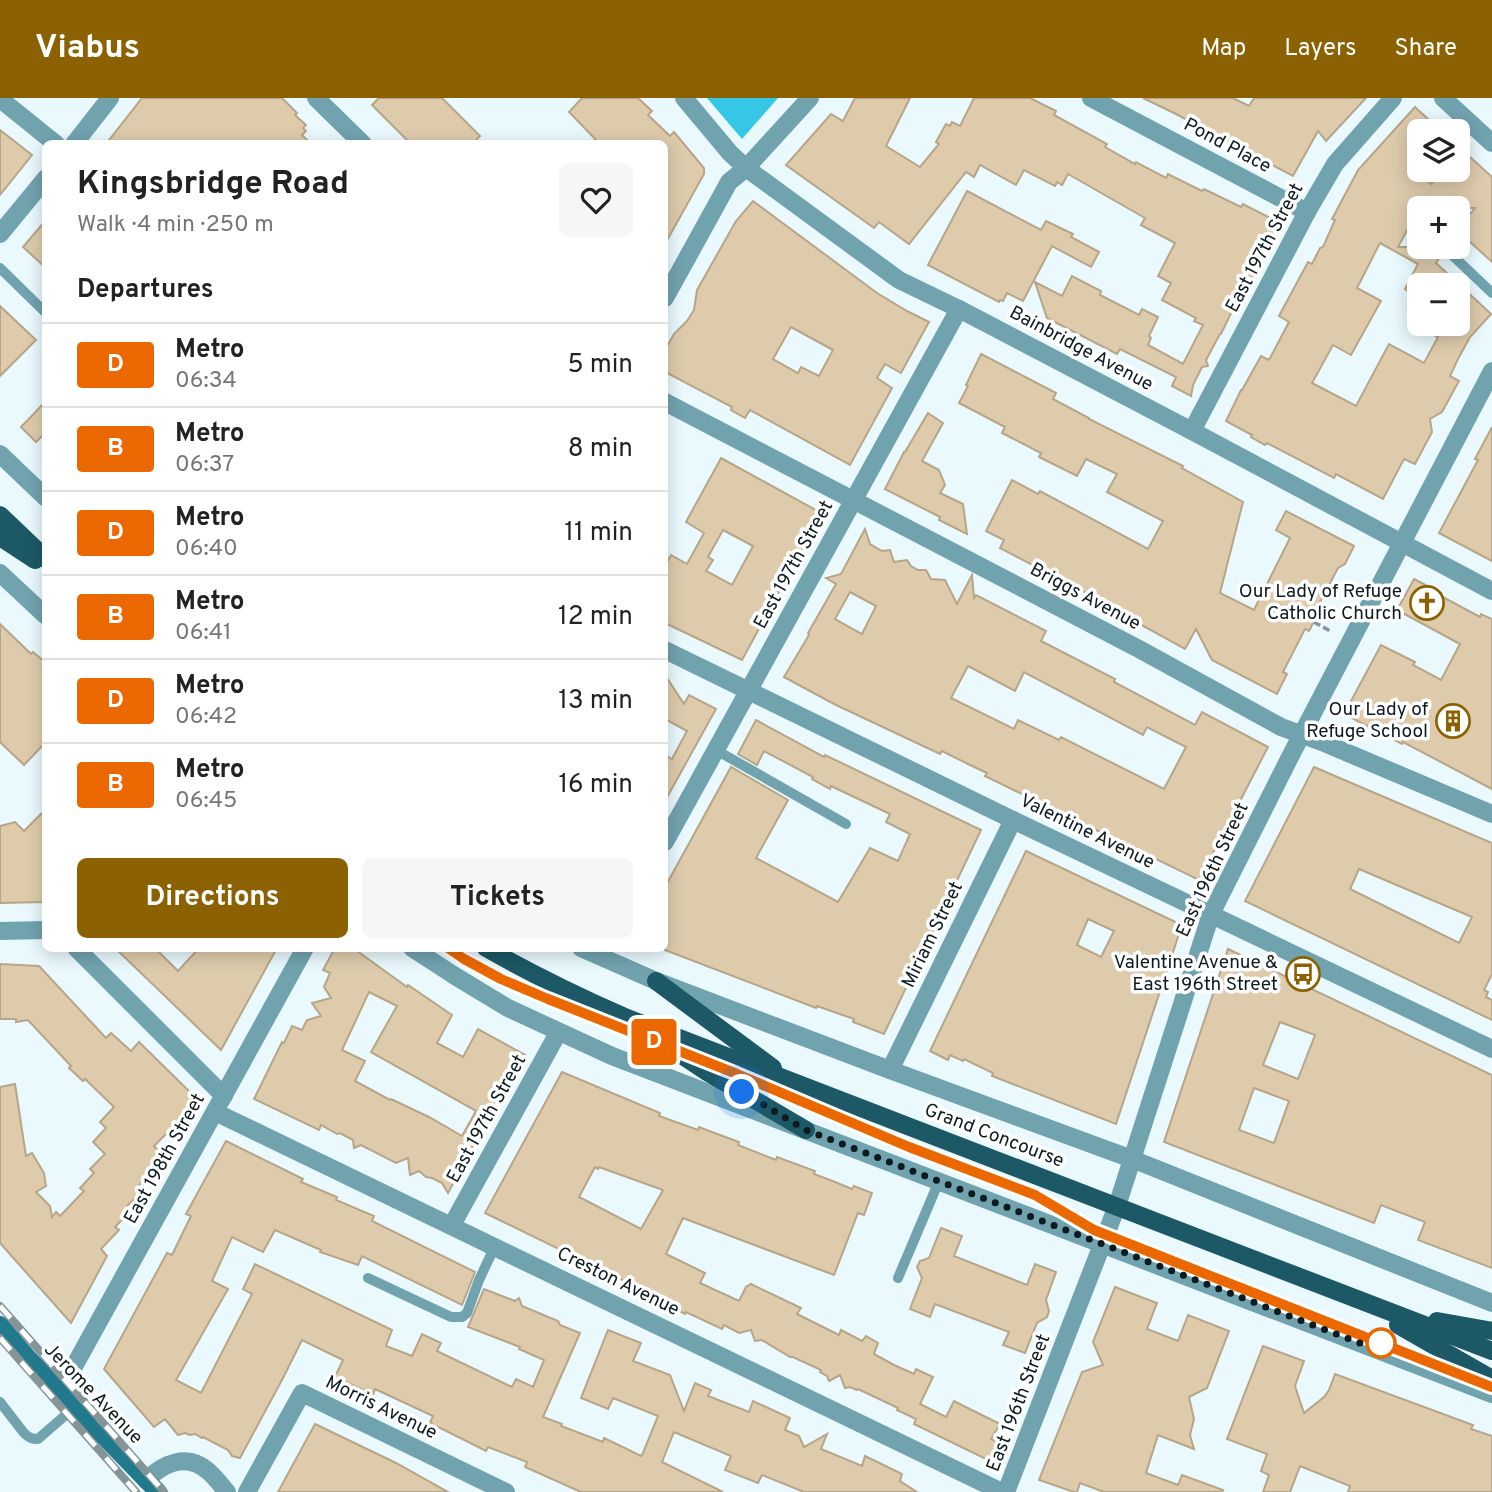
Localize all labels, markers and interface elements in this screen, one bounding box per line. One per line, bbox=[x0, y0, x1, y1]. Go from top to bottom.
text: Viabus bbox=[35, 28, 140, 70]
text: Map bbox=[1201, 34, 1246, 64]
text: Layers bbox=[1284, 34, 1356, 64]
text: Share bbox=[1394, 34, 1457, 64]
street label: Pond Place bbox=[1179, 113, 1275, 179]
map controls bbox=[1407, 119, 1470, 336]
button: layers bbox=[1407, 119, 1470, 182]
button: heart bbox=[559, 163, 633, 237]
text: Kingsbridge Road bbox=[77, 164, 349, 206]
street label: East 197th Street bbox=[1221, 179, 1309, 317]
button: + bbox=[1407, 196, 1470, 259]
text: Walk · 4 min · 250 m bbox=[77, 211, 274, 240]
button: − bbox=[1407, 273, 1470, 336]
text: Departures bbox=[77, 274, 214, 307]
street label: Bainbridge Avenue bbox=[1005, 301, 1157, 397]
text: Metro bbox=[175, 334, 244, 367]
text: 5 min bbox=[567, 349, 633, 382]
text: D bbox=[107, 350, 124, 380]
text: 06:34 bbox=[175, 367, 237, 396]
text: Metro bbox=[175, 418, 244, 451]
text: 8 min bbox=[568, 433, 633, 466]
text: B bbox=[107, 434, 124, 464]
text: 06:37 bbox=[175, 451, 234, 480]
street label: East 197th Street bbox=[749, 497, 839, 633]
text: Metro bbox=[175, 502, 244, 535]
text: 11 min bbox=[564, 517, 633, 550]
text: D bbox=[107, 518, 124, 548]
text: 06:40 bbox=[175, 535, 238, 564]
street label: Briggs Avenue bbox=[1025, 558, 1145, 636]
place label: Our Lady of Refuge Catholic Church bbox=[1239, 580, 1402, 626]
church icon: Our Lady of Refuge Catholic Church bbox=[1408, 584, 1446, 622]
text: Metro bbox=[175, 586, 244, 619]
text: 12 min bbox=[558, 601, 633, 634]
text: B bbox=[107, 602, 124, 632]
text: 06:41 bbox=[175, 619, 232, 648]
text: Metro bbox=[175, 670, 244, 703]
text: 13 min bbox=[558, 685, 633, 718]
text: D bbox=[107, 686, 124, 716]
place label: Our Lady of Refuge School bbox=[1306, 698, 1429, 744]
building icon: Our Lady of Refuge School bbox=[1434, 702, 1472, 740]
text: 06:42 bbox=[175, 703, 237, 732]
text: Metro bbox=[175, 754, 244, 787]
text: 16 min bbox=[558, 769, 633, 802]
text: B bbox=[107, 770, 124, 800]
text: 06:45 bbox=[175, 787, 237, 816]
street label: Valentine Avenue bbox=[1016, 789, 1158, 875]
street label: East 196th Street bbox=[1171, 799, 1255, 941]
button: Directions bbox=[77, 858, 348, 938]
button: Tickets bbox=[362, 858, 633, 938]
street label: Miriam Street bbox=[897, 878, 969, 992]
place label: Valentine Avenue & East 196th Street bbox=[1114, 951, 1278, 997]
bus stop icon: Valentine Avenue & East 196th Street bbox=[1284, 955, 1322, 993]
line badge: D bbox=[631, 1019, 677, 1065]
text: D bbox=[645, 1027, 663, 1057]
street label: East 197th Street bbox=[442, 1051, 532, 1187]
your location bbox=[724, 1074, 759, 1109]
street label: East 198th Street bbox=[119, 1089, 211, 1229]
street label: Grand Concourse bbox=[921, 1098, 1067, 1174]
street label: Creston Avenue bbox=[553, 1242, 683, 1322]
unlabelled marker bbox=[1366, 1328, 1396, 1358]
street label: East 196th Street bbox=[982, 1331, 1056, 1475]
street label: Jerome Avenue bbox=[39, 1338, 147, 1450]
street label: Morris Avenue bbox=[321, 1371, 441, 1445]

